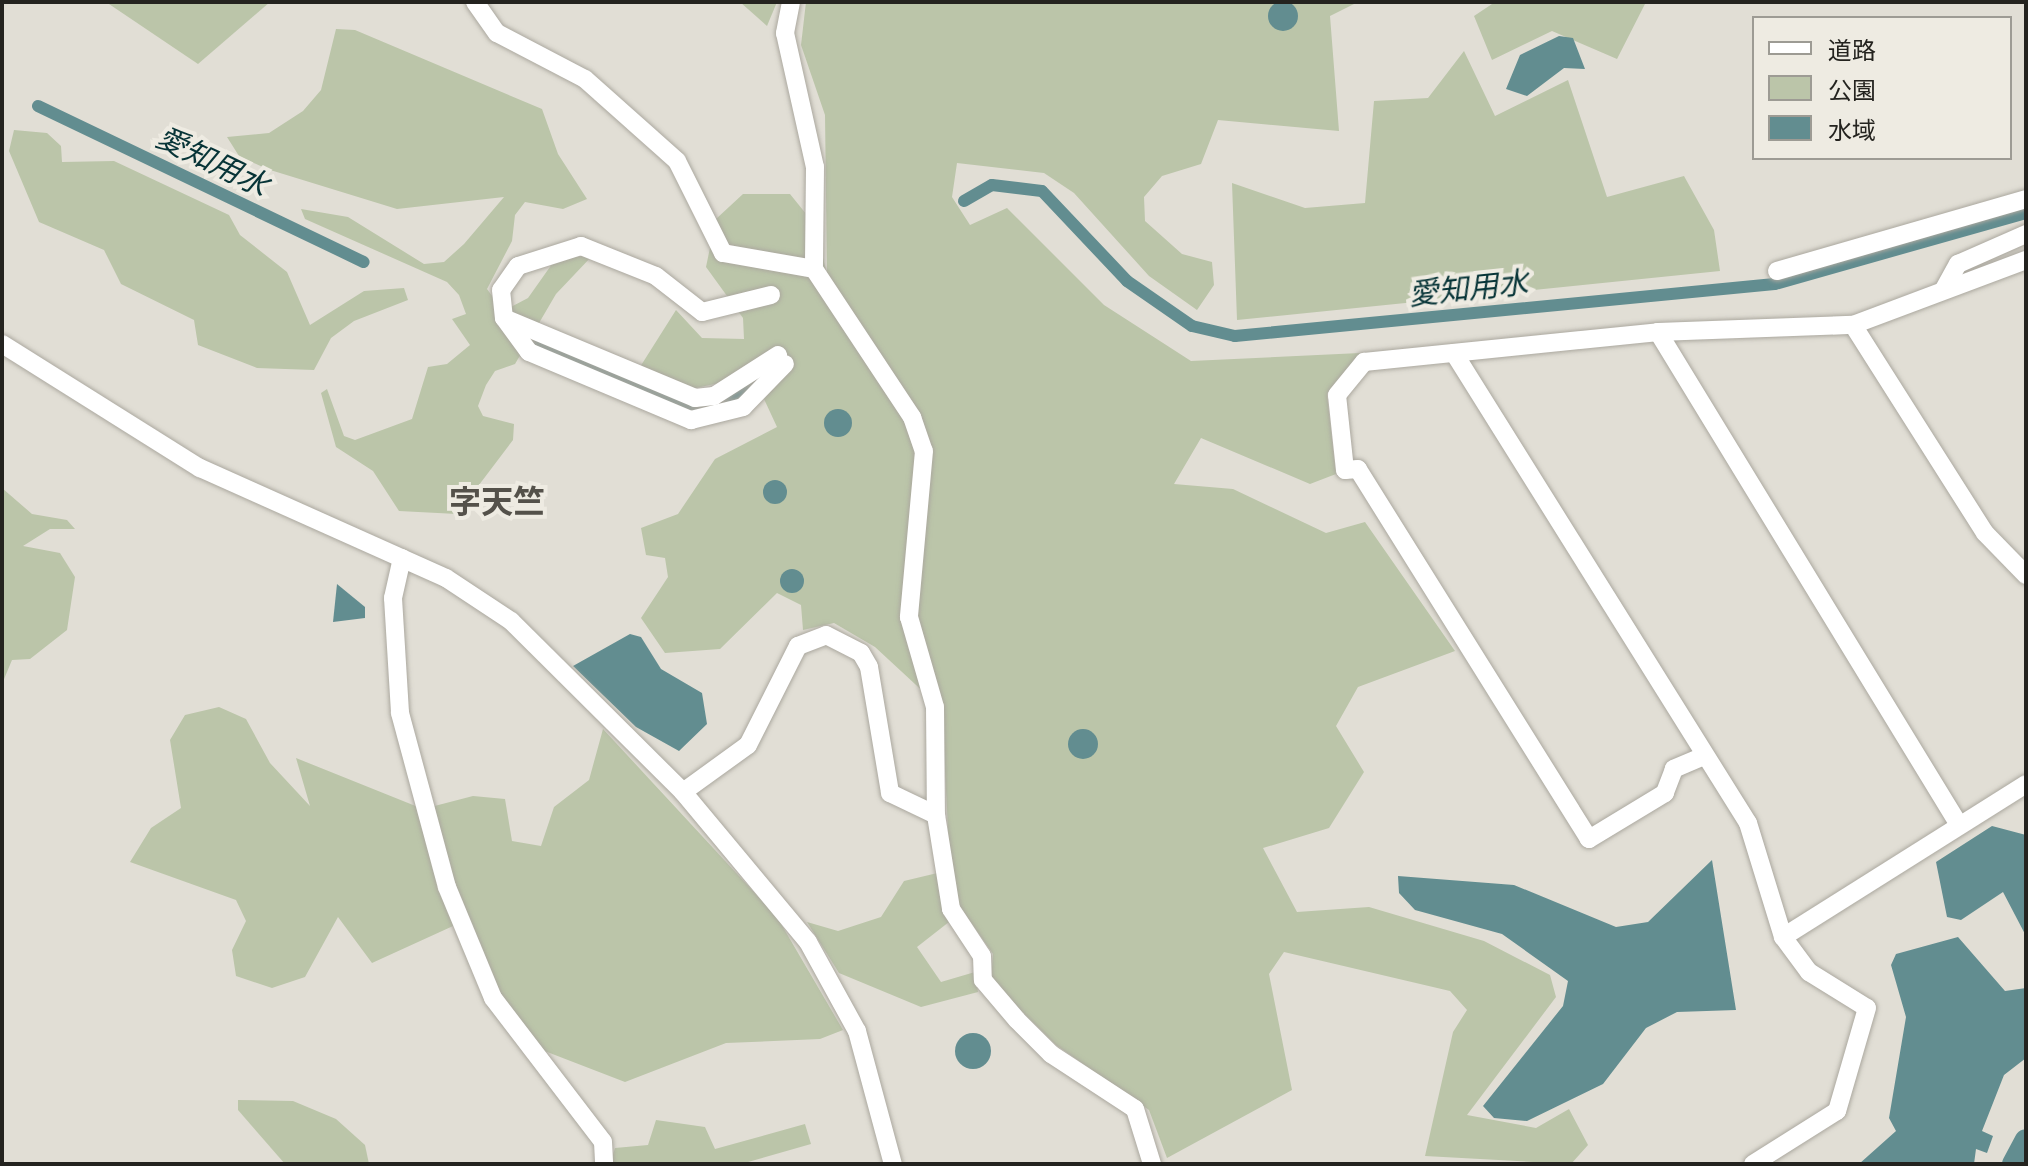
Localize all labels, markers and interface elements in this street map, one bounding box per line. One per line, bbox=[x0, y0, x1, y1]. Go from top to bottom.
legend bbox=[1752, 16, 2012, 160]
text: 道路 bbox=[1828, 35, 1876, 64]
text: 公園 bbox=[1828, 75, 1876, 104]
text: 水域 bbox=[1828, 115, 1876, 144]
water label: 愛知用水 bbox=[151, 118, 275, 202]
water label: 愛知用水 bbox=[1406, 263, 1530, 311]
district label: 字天竺 bbox=[449, 481, 545, 519]

